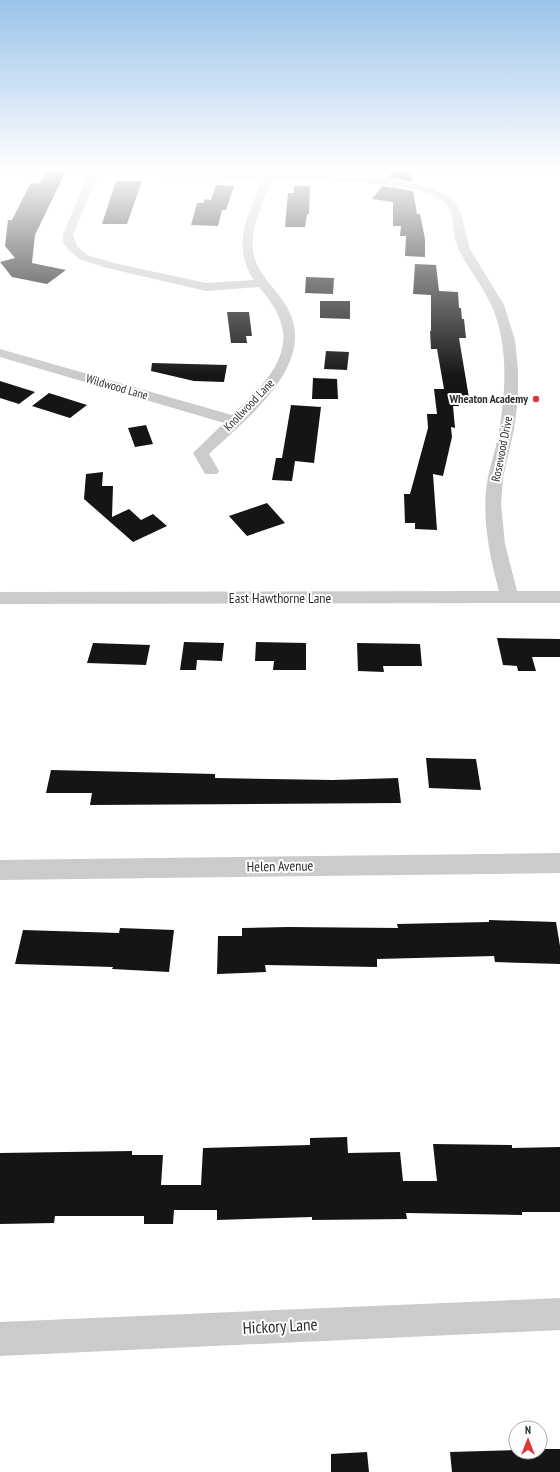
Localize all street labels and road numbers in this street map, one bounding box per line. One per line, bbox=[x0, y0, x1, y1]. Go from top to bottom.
street label: Wildwood Lane bbox=[85, 371, 150, 403]
street label: Knollwood Lane bbox=[220, 375, 277, 434]
street label: Rosewood Drive bbox=[488, 415, 515, 483]
street label: East Hawthorne Lane bbox=[229, 589, 331, 607]
street label: Helen Avenue bbox=[247, 856, 314, 876]
street label: Hickory Lane bbox=[242, 1313, 318, 1339]

